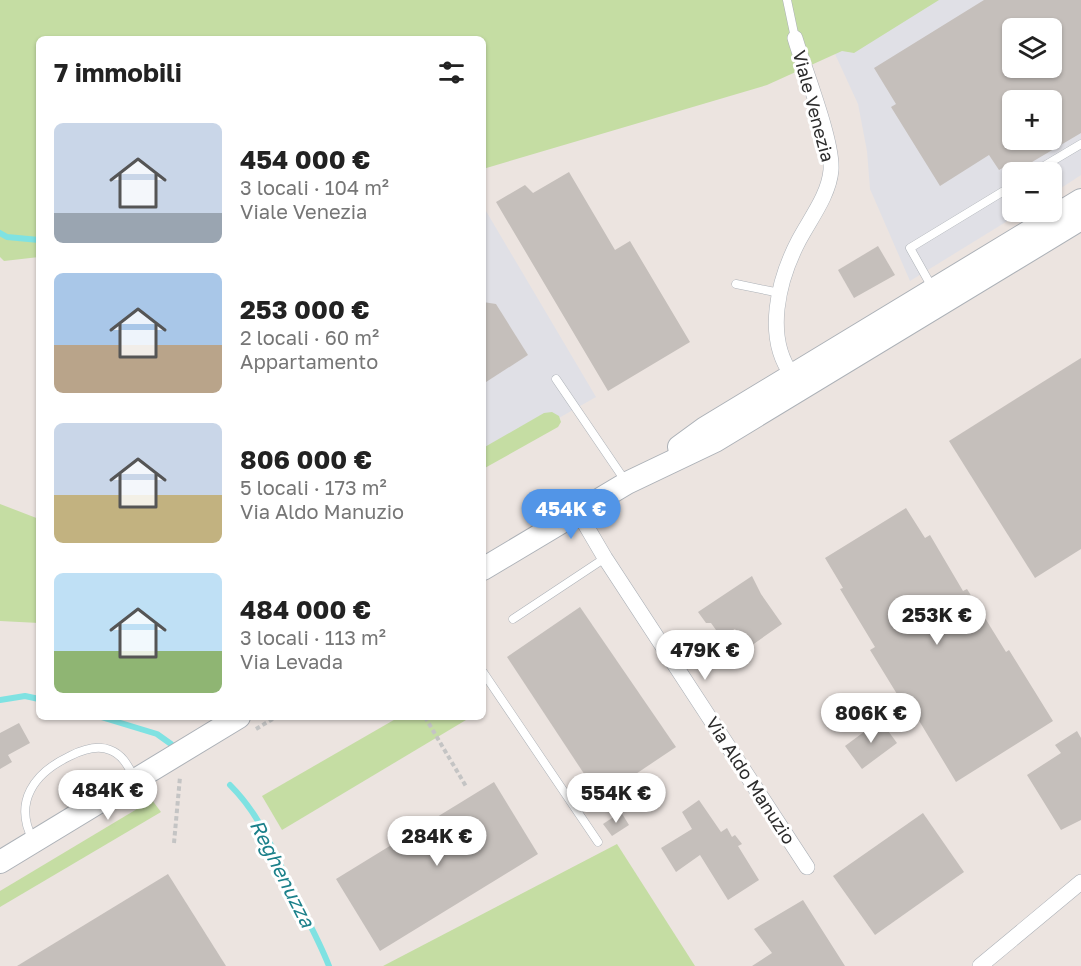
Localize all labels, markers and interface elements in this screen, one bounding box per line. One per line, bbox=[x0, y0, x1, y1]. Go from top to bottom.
map controls bbox=[1002, 18, 1062, 222]
button: layers bbox=[1002, 18, 1062, 78]
street label: Viale Venezia bbox=[789, 48, 839, 164]
icon: filters bbox=[435, 56, 468, 89]
text: 7 immobili bbox=[54, 57, 182, 88]
button: + bbox=[1002, 90, 1062, 150]
text: 454 000 € bbox=[240, 144, 370, 175]
icon: home bbox=[102, 147, 174, 219]
button: − bbox=[1002, 162, 1062, 222]
text: 3 locali · 104 m² bbox=[240, 175, 389, 199]
text: Viale Venezia bbox=[240, 199, 367, 223]
text: 253 000 € bbox=[240, 294, 370, 325]
icon: home bbox=[102, 297, 174, 369]
text: 2 locali · 60 m² bbox=[240, 325, 379, 349]
text: Appartamento bbox=[240, 349, 378, 373]
text: 806 000 € bbox=[240, 444, 372, 475]
icon: home bbox=[102, 447, 174, 519]
text: 5 locali · 173 m² bbox=[240, 475, 387, 499]
pin: 454K € bbox=[522, 489, 620, 540]
text: 454K € bbox=[536, 496, 606, 520]
text: Via Aldo Manuzio bbox=[240, 499, 404, 523]
text: 484 000 € bbox=[240, 594, 371, 625]
pin: 253K € bbox=[888, 595, 986, 646]
icon: home bbox=[102, 597, 174, 669]
text: 253K € bbox=[902, 602, 972, 626]
text: 3 locali · 113 m² bbox=[240, 625, 386, 649]
pin: 479K € bbox=[656, 630, 754, 681]
text: 479K € bbox=[670, 637, 740, 661]
text: Via Levada bbox=[240, 649, 343, 673]
pin: 806K € bbox=[822, 693, 920, 744]
text: 806K € bbox=[835, 700, 907, 724]
street label: Via Aldo Manuzio bbox=[702, 712, 800, 848]
pin: 484K € bbox=[59, 770, 157, 821]
pin: 554K € bbox=[567, 773, 665, 824]
text: 484K € bbox=[72, 777, 144, 801]
text: 554K € bbox=[581, 780, 651, 804]
water label: Reghenuzza bbox=[245, 815, 321, 932]
pin: 284K € bbox=[388, 816, 486, 867]
text: 284K € bbox=[401, 823, 473, 847]

